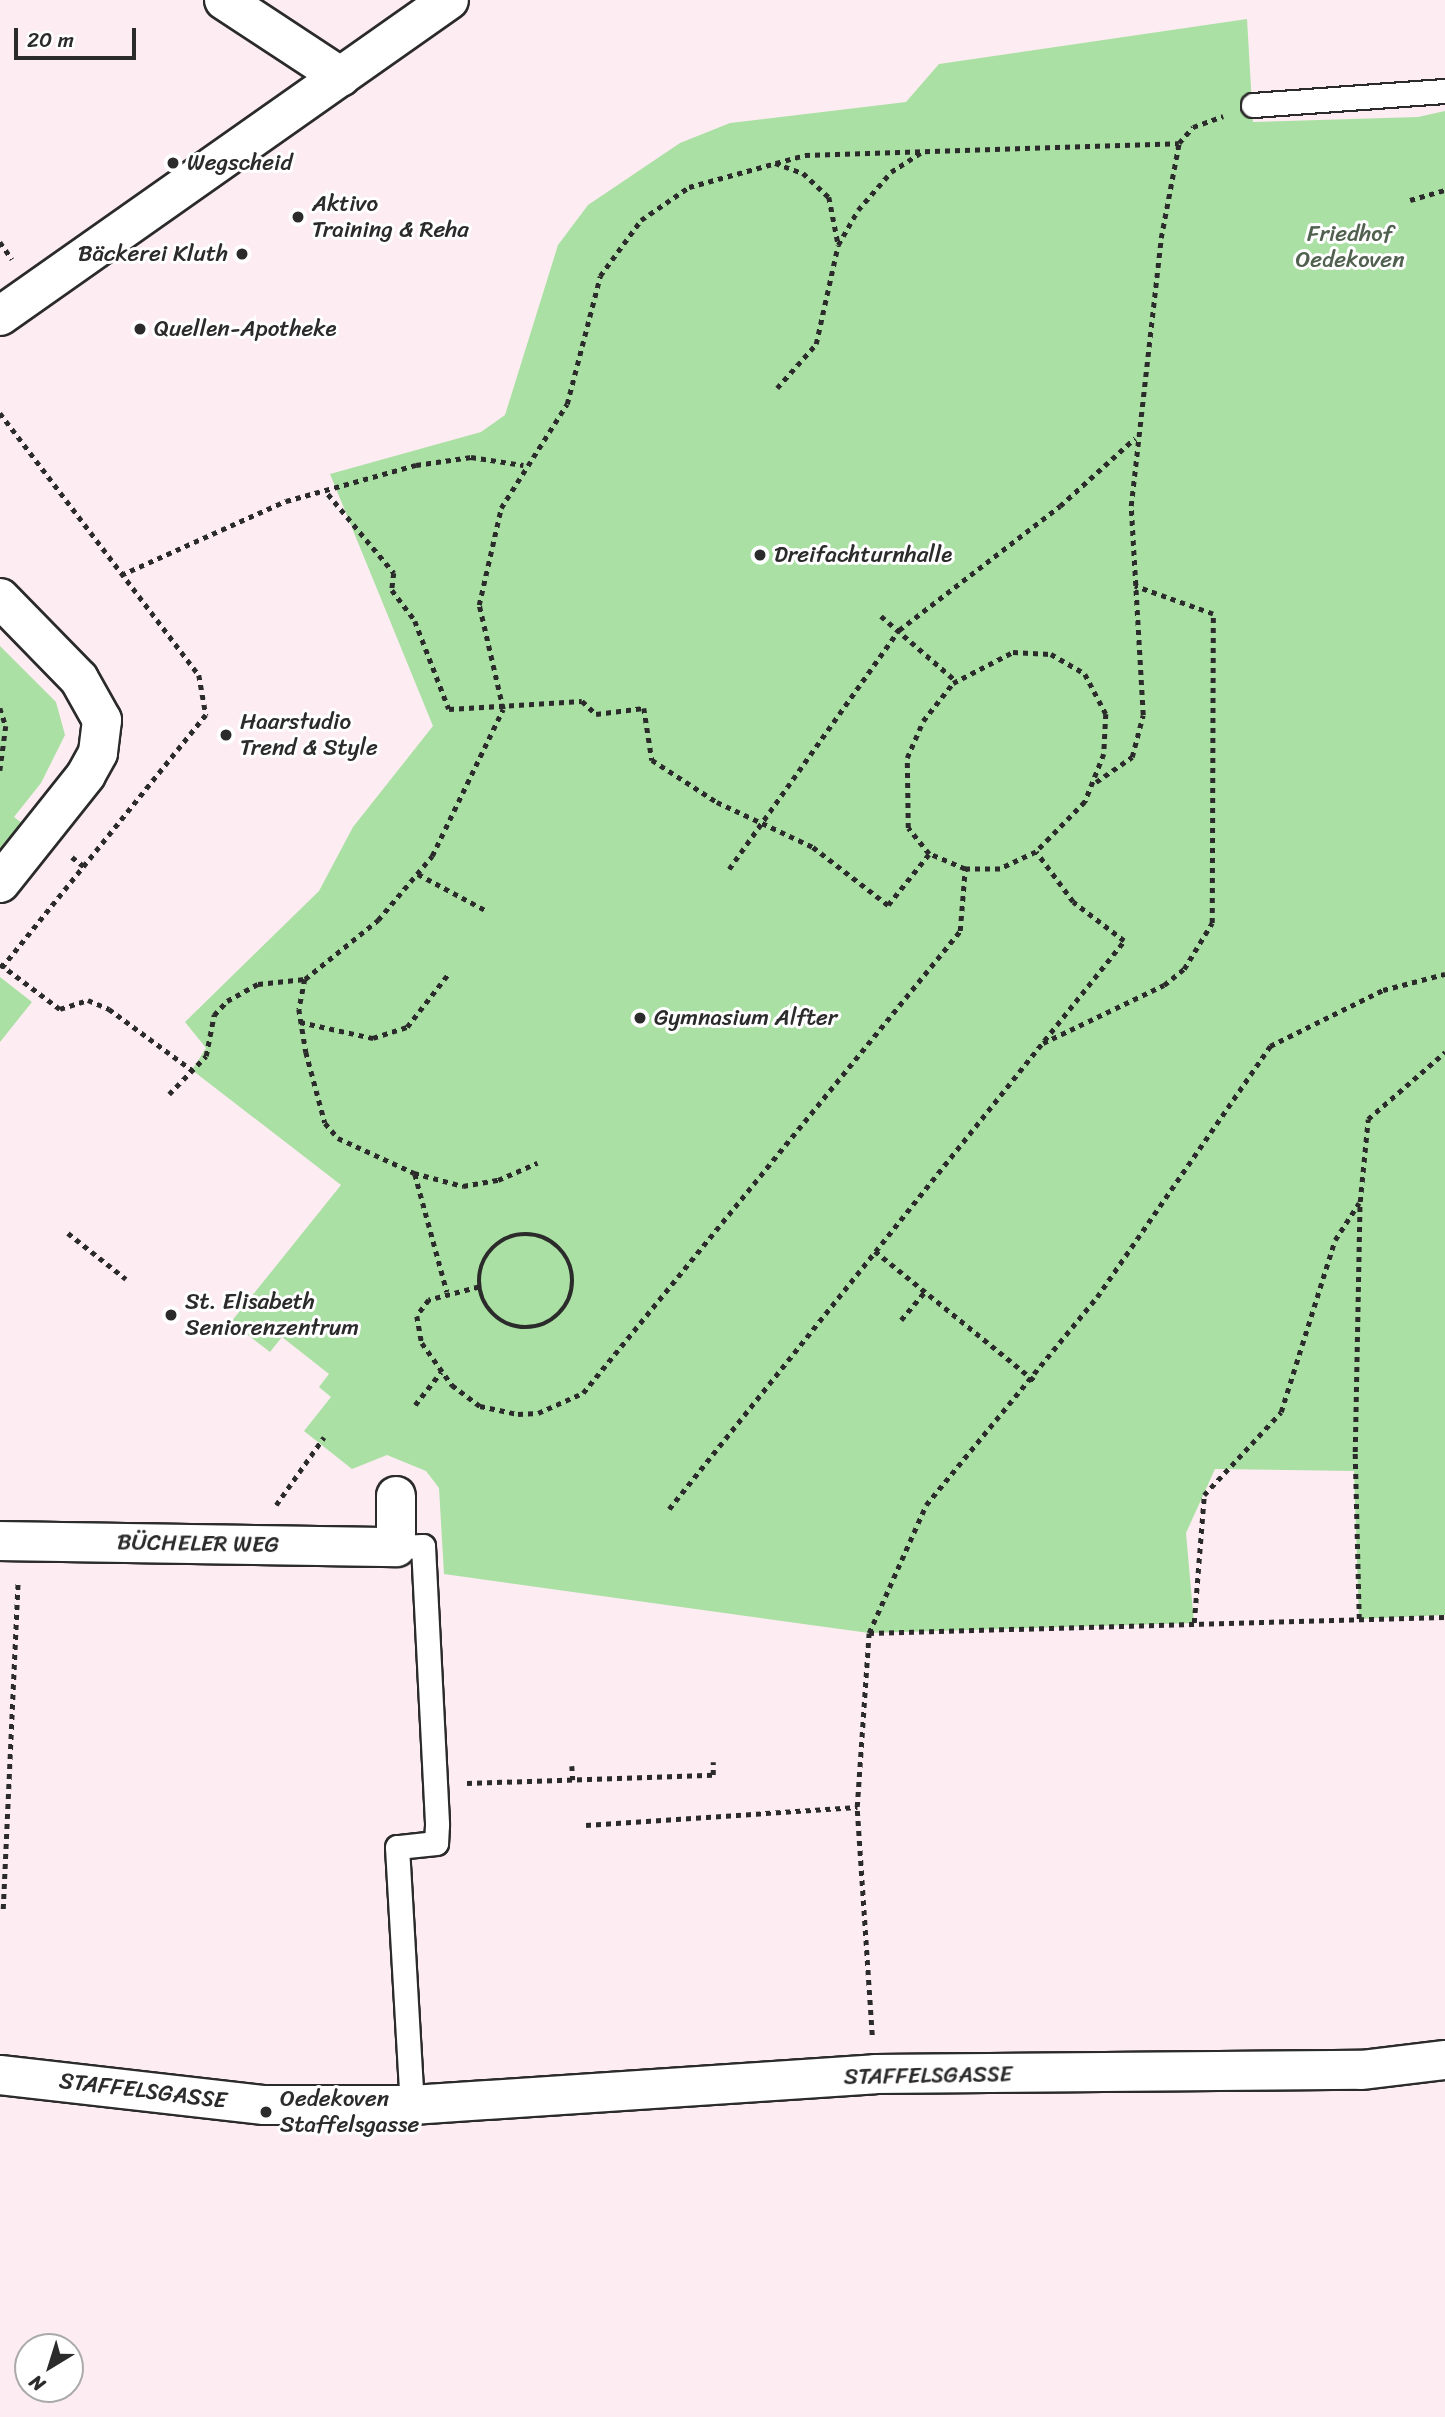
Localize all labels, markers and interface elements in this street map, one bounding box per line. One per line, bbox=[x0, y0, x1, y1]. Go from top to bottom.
scale bar bbox=[18, 14, 140, 58]
text: 20 m bbox=[27, 21, 74, 59]
place label: Wegscheid bbox=[187, 149, 293, 177]
marker: Wegscheid bbox=[165, 155, 181, 171]
place label: Aktivo Training & Reha bbox=[312, 190, 469, 244]
marker: Aktivo Training & Reha bbox=[290, 209, 306, 225]
park label: Friedhof Oedekoven bbox=[1295, 220, 1405, 274]
place label: Bäckerei Kluth bbox=[78, 240, 228, 268]
marker: Bäckerei Kluth bbox=[234, 246, 250, 262]
place label: Quellen-Apotheke bbox=[154, 315, 337, 343]
marker: Quellen-Apotheke bbox=[132, 321, 148, 337]
place label: Dreifachturnhalle bbox=[774, 541, 952, 569]
marker: Dreifachturnhalle bbox=[752, 547, 768, 563]
place label: Haarstudio Trend & Style bbox=[240, 708, 378, 762]
marker: Haarstudio Trend & Style bbox=[218, 727, 234, 743]
place label: Gymnasium Alfter bbox=[654, 1004, 837, 1032]
marker: Gymnasium Alfter bbox=[632, 1010, 648, 1026]
place label: St. Elisabeth Seniorenzentrum bbox=[185, 1288, 359, 1342]
marker: St. Elisabeth Seniorenzentrum bbox=[163, 1307, 179, 1323]
street label: BÜCHELER WEG bbox=[117, 1529, 279, 1559]
street label: STAFFELSGASSE bbox=[844, 2061, 1012, 2091]
street label: STAFFELSGASSE bbox=[58, 2067, 228, 2115]
place label: Oedekoven Staffelsgasse bbox=[280, 2085, 419, 2139]
marker: Oedekoven Staffelsgasse bbox=[258, 2104, 274, 2120]
north arrow bbox=[14, 2333, 84, 2403]
text: N bbox=[22, 2366, 52, 2400]

